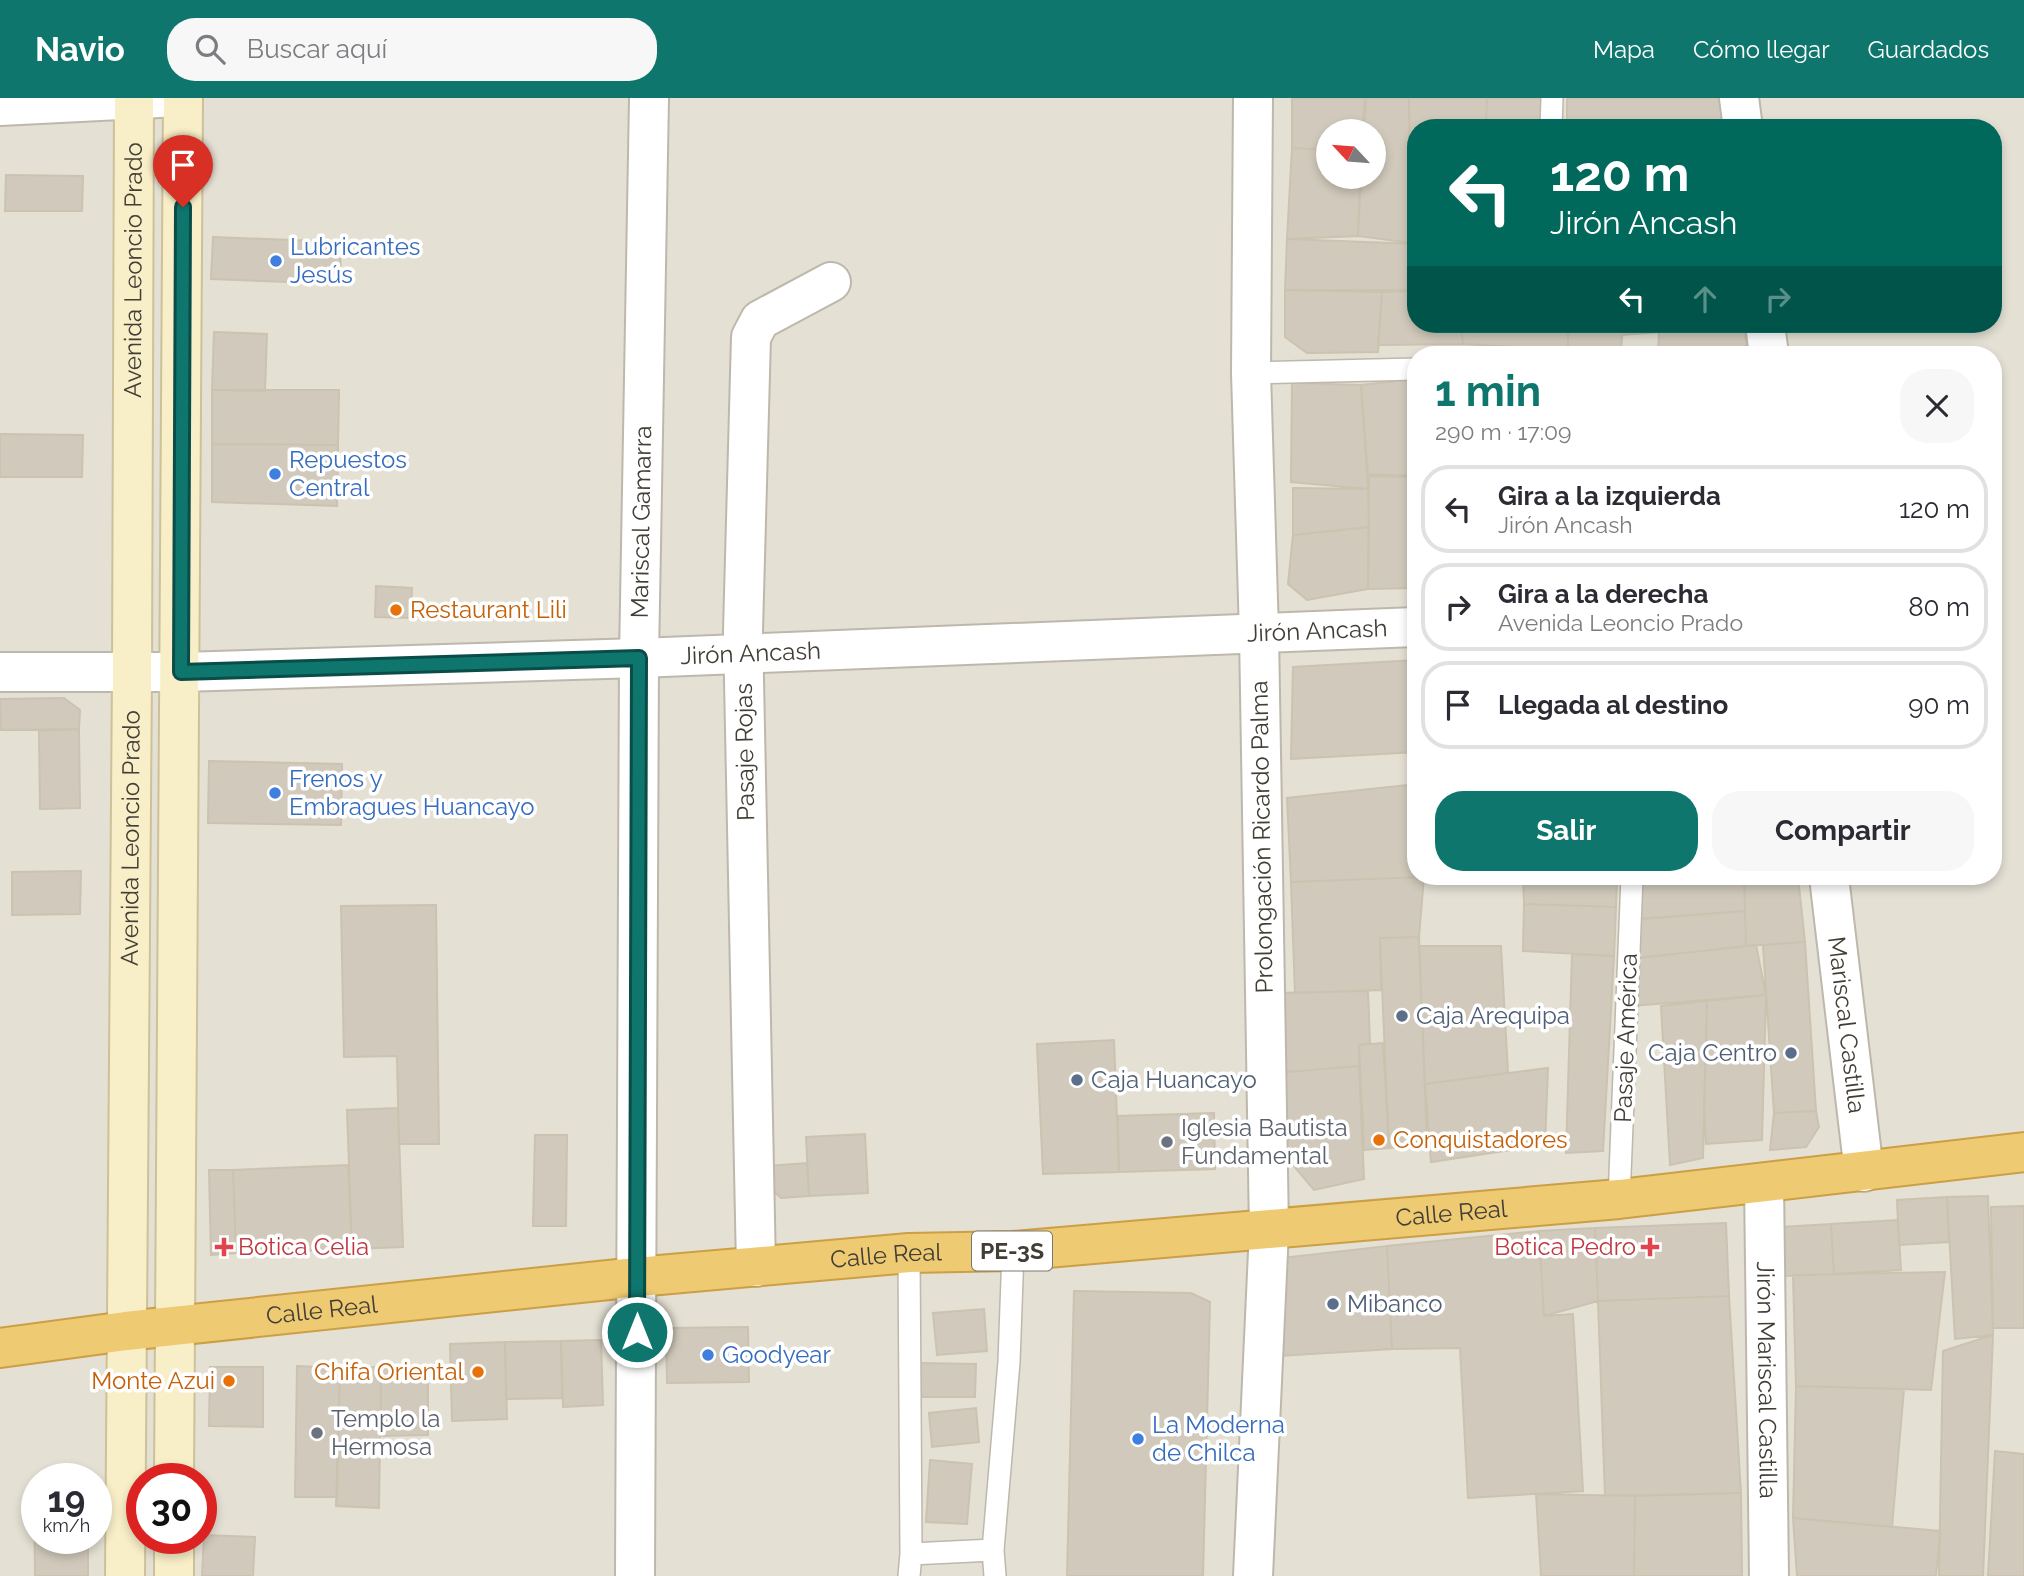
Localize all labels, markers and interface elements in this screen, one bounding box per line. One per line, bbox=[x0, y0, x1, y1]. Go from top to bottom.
search box bbox=[167, 18, 657, 81]
text: Navio bbox=[35, 30, 125, 69]
icon: search bbox=[191, 30, 229, 68]
text: Buscar aquí bbox=[247, 34, 387, 64]
text: Mapa bbox=[1593, 35, 1655, 64]
text: Cómo llegar bbox=[1693, 35, 1830, 64]
text: Guardados bbox=[1868, 35, 1989, 64]
north arrow bbox=[1316, 119, 1386, 189]
map controls bbox=[1316, 119, 1386, 189]
pin bbox=[153, 135, 213, 207]
street label: Avenida Leoncio Prado bbox=[118, 142, 148, 398]
text: 120 m bbox=[1550, 145, 1689, 202]
icon: arrive bbox=[164, 146, 202, 184]
icon: left bbox=[1435, 147, 1526, 238]
text: Jirón Ancash bbox=[1550, 204, 1737, 241]
place label: Lubricantes Jesús bbox=[290, 232, 420, 289]
marker: Lubricantes Jesús bbox=[268, 253, 284, 269]
icon: left bbox=[1613, 280, 1651, 318]
icon: ahead bbox=[1686, 280, 1724, 318]
icon: right bbox=[1759, 280, 1797, 318]
text: 1 min bbox=[1435, 367, 1541, 416]
button: close bbox=[1900, 369, 1974, 443]
text: 290 m · 17:09 bbox=[1435, 418, 1572, 445]
street label: Mariscal Gamarra bbox=[625, 425, 657, 619]
place label: Repuestos Central bbox=[289, 445, 407, 502]
marker: Repuestos Central bbox=[267, 466, 283, 482]
text: Gira a la izquierda bbox=[1498, 481, 1721, 511]
icon: left bbox=[1439, 490, 1477, 528]
text: 120 m bbox=[1899, 494, 1970, 524]
text: Jirón Ancash bbox=[1498, 511, 1633, 538]
text: Gira a la derecha bbox=[1498, 579, 1708, 609]
icon: right bbox=[1439, 588, 1477, 626]
text: 80 m bbox=[1908, 592, 1970, 622]
place label: Restaurant Lili bbox=[410, 595, 567, 624]
marker: Restaurant Lili bbox=[388, 602, 404, 618]
text: Avenida Leoncio Prado bbox=[1498, 609, 1743, 636]
street label: Jirón Ancash bbox=[1246, 613, 1388, 648]
street label: Jirón Ancash bbox=[680, 636, 822, 670]
street label: Prolongación Ricardo Palma bbox=[1244, 680, 1279, 994]
street label: Pasaje Rojas bbox=[729, 683, 760, 821]
icon: arrive bbox=[1439, 686, 1477, 724]
text: Llegada al destino bbox=[1498, 690, 1728, 720]
text: 90 m bbox=[1908, 690, 1970, 720]
street label: Avenida Leoncio Prado bbox=[115, 710, 146, 966]
place label: Frenos y Embragues Huancayo bbox=[289, 764, 534, 821]
marker: Frenos y Embragues Huancayo bbox=[267, 785, 283, 801]
button: Salir bbox=[1435, 791, 1698, 871]
button: Compartir bbox=[1712, 791, 1974, 871]
street label: Mariscal Castilla bbox=[1822, 935, 1872, 1115]
street label: Pasaje América bbox=[1608, 953, 1643, 1123]
place label: Caja Arequipa bbox=[1416, 1001, 1570, 1030]
marker: Caja Arequipa bbox=[1394, 1008, 1410, 1024]
place label: Caja Centro bbox=[1648, 1038, 1777, 1067]
marker: Caja Centro bbox=[1783, 1045, 1799, 1061]
place label: Caja Huancayo bbox=[1091, 1065, 1257, 1094]
marker: Caja Huancayo bbox=[1069, 1072, 1085, 1088]
place label: Iglesia Bautista Fundamental bbox=[1181, 1113, 1348, 1170]
place label: Conquistadores bbox=[1393, 1125, 1568, 1154]
marker: Conquistadores bbox=[1371, 1132, 1387, 1148]
marker: Iglesia Bautista Fundamental bbox=[1159, 1134, 1175, 1150]
street label: Calle Real bbox=[1394, 1194, 1509, 1232]
place label: Botica Celia bbox=[238, 1232, 369, 1261]
road number: PE-3S bbox=[972, 1232, 1052, 1270]
place label: Botica Pedro bbox=[1494, 1232, 1636, 1261]
street label: Calle Real bbox=[829, 1237, 943, 1274]
marker: Botica Celia bbox=[216, 1239, 232, 1255]
marker: Botica Pedro bbox=[1642, 1239, 1658, 1255]
street label: Jirón Mariscal Castilla bbox=[1751, 1261, 1783, 1499]
street label: Calle Real bbox=[265, 1289, 379, 1330]
place label: Mibanco bbox=[1347, 1289, 1443, 1318]
position arrow bbox=[600, 1295, 674, 1369]
marker: Mibanco bbox=[1325, 1296, 1341, 1312]
place label: Goodyear bbox=[722, 1340, 831, 1369]
marker: Goodyear bbox=[700, 1347, 716, 1363]
place label: Chifa Oriental bbox=[314, 1357, 464, 1386]
marker: Chifa Oriental bbox=[470, 1364, 486, 1380]
place label: Monte Azui bbox=[91, 1366, 215, 1395]
marker: Monte Azui bbox=[221, 1373, 237, 1389]
place label: Templo la Hermosa bbox=[331, 1404, 440, 1461]
place label: La Moderna de Chilca bbox=[1152, 1410, 1285, 1467]
marker: Templo la Hermosa bbox=[309, 1425, 325, 1441]
marker: La Moderna de Chilca bbox=[1130, 1431, 1146, 1447]
speed limit sign: 30 bbox=[126, 1463, 217, 1554]
text: 19 bbox=[48, 1479, 85, 1520]
text: km/h bbox=[43, 1515, 90, 1536]

